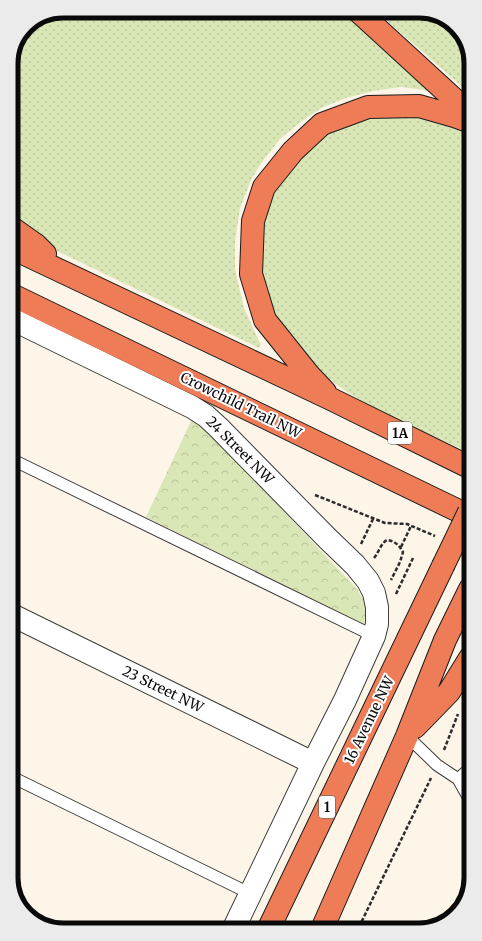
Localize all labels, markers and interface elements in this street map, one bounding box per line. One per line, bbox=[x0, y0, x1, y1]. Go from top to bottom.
street label: Crowchild Trail NW bbox=[178, 368, 305, 443]
street label: 24 Street NW bbox=[202, 412, 278, 488]
road number: 1A bbox=[388, 422, 412, 444]
street label: 23 Street NW bbox=[120, 662, 207, 717]
street label: 16 Avenue NW bbox=[340, 672, 398, 767]
road number: 1 bbox=[319, 796, 335, 818]

